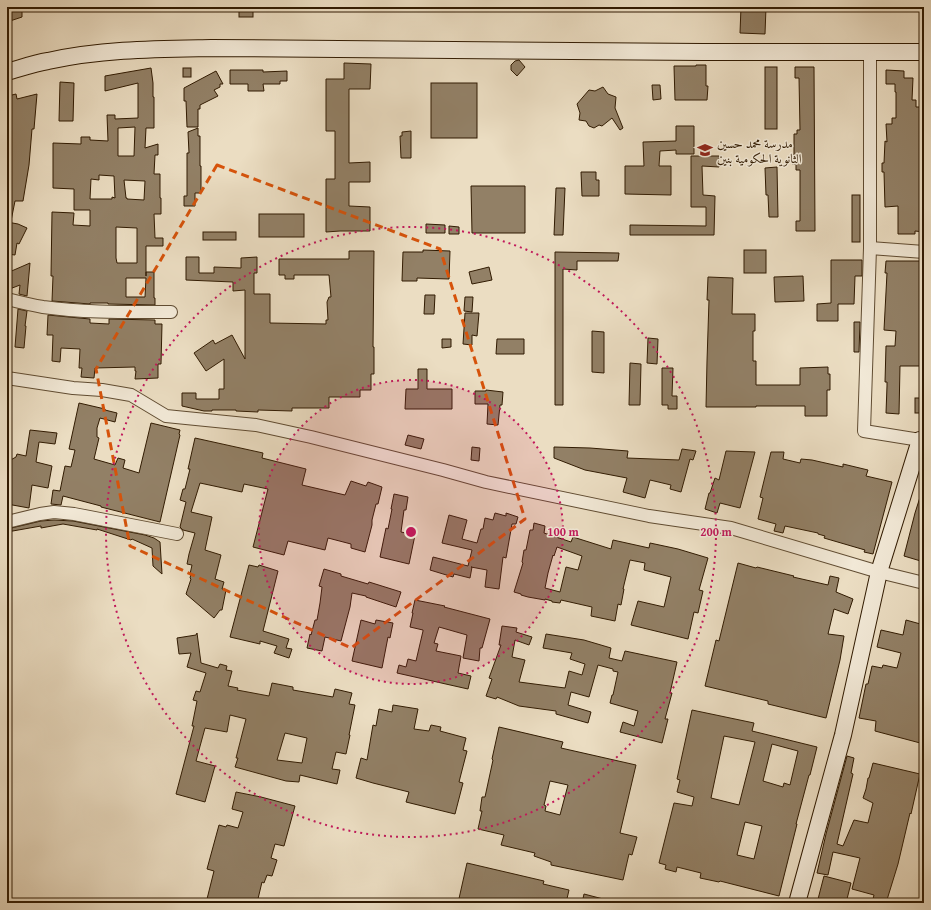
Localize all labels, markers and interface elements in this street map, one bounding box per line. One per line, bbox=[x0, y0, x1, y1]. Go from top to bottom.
place label: مدرسة محمد حسين الثانوية الحكومية بنين bbox=[717, 134, 802, 168]
school or university icon: مدرسة محمد حسين الثانوية الحكومية بنين bbox=[696, 141, 714, 159]
text: 100 m bbox=[547, 523, 580, 540]
text: 200 m bbox=[700, 523, 733, 540]
centre of rings bbox=[404, 525, 418, 539]

